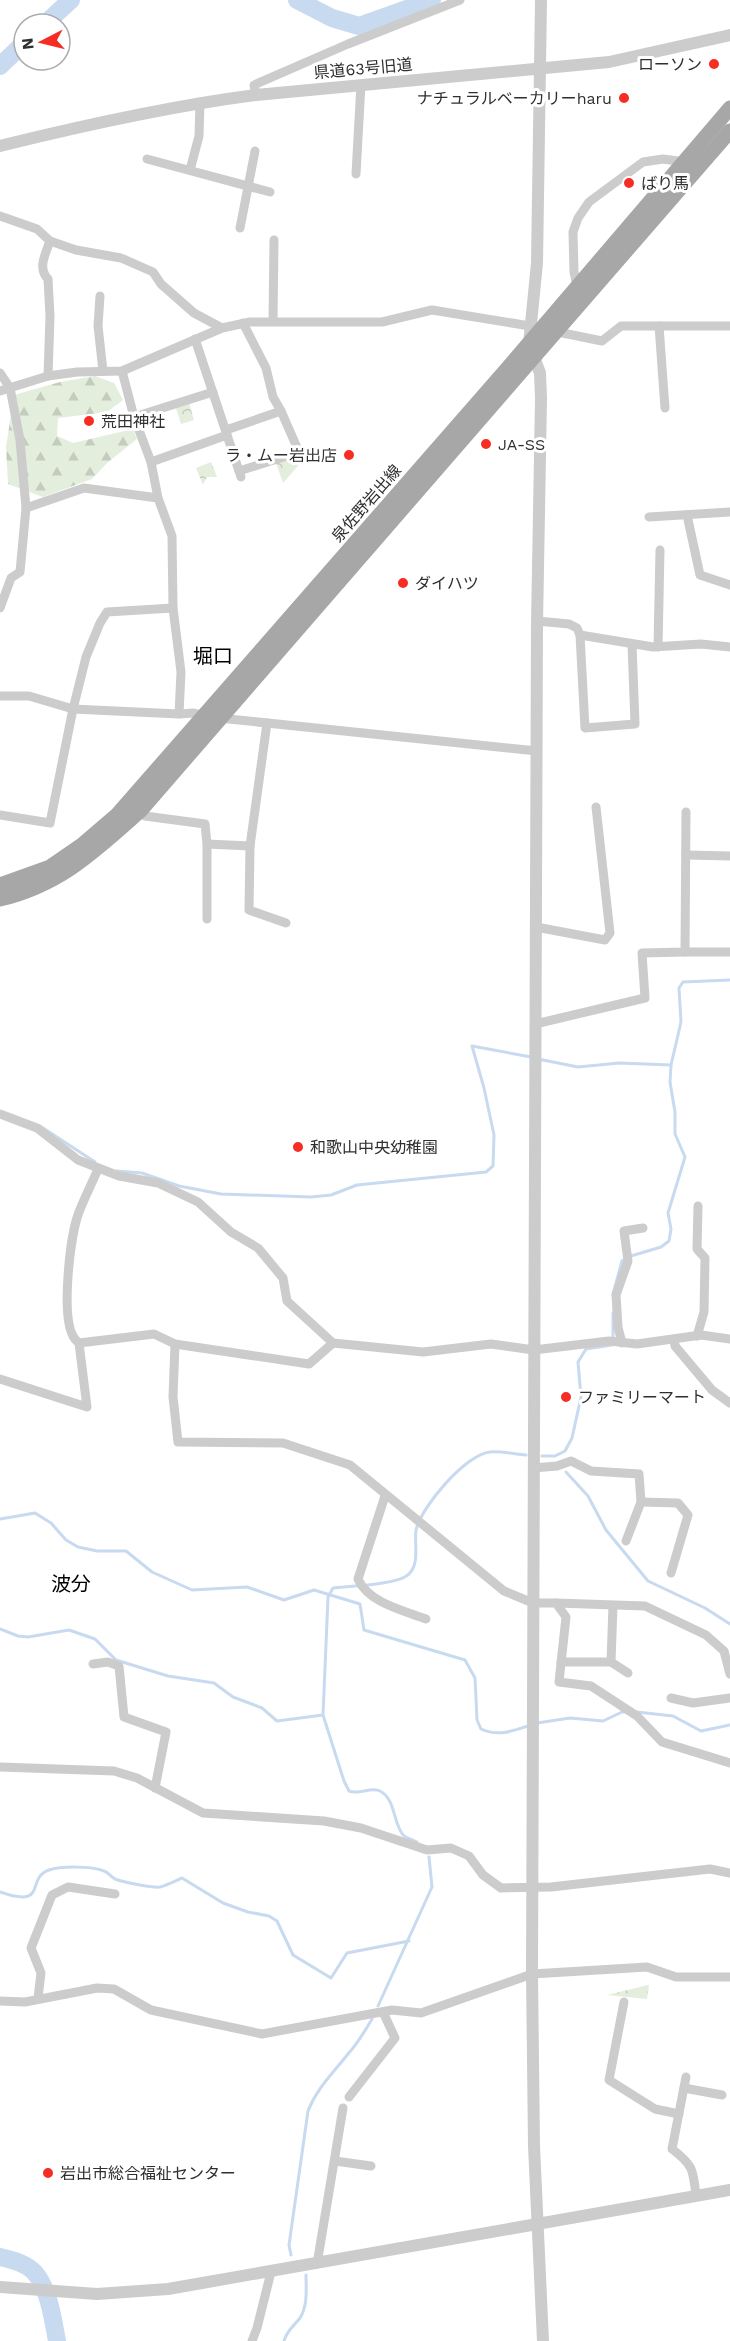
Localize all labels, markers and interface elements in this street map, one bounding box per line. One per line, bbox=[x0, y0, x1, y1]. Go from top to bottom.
north arrow bbox=[12, 12, 72, 72]
text: N bbox=[17, 37, 38, 51]
street label: 県道63号旧道 bbox=[313, 55, 413, 82]
place label: ローソン bbox=[638, 55, 702, 74]
marker: ローソン bbox=[707, 57, 721, 71]
place label: ナチュラルベーカリーharu bbox=[417, 89, 612, 108]
marker: ナチュラルベーカリーharu bbox=[617, 91, 631, 105]
place label: ばり馬 bbox=[641, 174, 689, 193]
marker: ばり馬 bbox=[622, 176, 636, 190]
place label: 荒田神社 bbox=[101, 412, 165, 431]
marker: 荒田神社 bbox=[82, 414, 96, 428]
place label: JA-SS bbox=[498, 435, 545, 454]
marker: JA-SS bbox=[479, 437, 493, 451]
place label: ラ・ムー岩出店 bbox=[225, 446, 337, 465]
marker: ラ・ムー岩出店 bbox=[342, 448, 356, 462]
street label: 泉佐野岩出線 bbox=[328, 461, 405, 546]
place label: ダイハツ bbox=[415, 574, 479, 593]
marker: ダイハツ bbox=[396, 576, 410, 590]
district label: 堀口 bbox=[193, 644, 233, 668]
place label: 和歌山中央幼稚園 bbox=[310, 1138, 438, 1157]
marker: 和歌山中央幼稚園 bbox=[291, 1140, 305, 1154]
place label: ファミリーマート bbox=[578, 1388, 706, 1407]
marker: ファミリーマート bbox=[559, 1390, 573, 1404]
district label: 波分 bbox=[51, 1572, 91, 1596]
place label: 岩出市総合福祉センター bbox=[60, 2164, 236, 2183]
marker: 岩出市総合福祉センター bbox=[41, 2166, 55, 2180]

